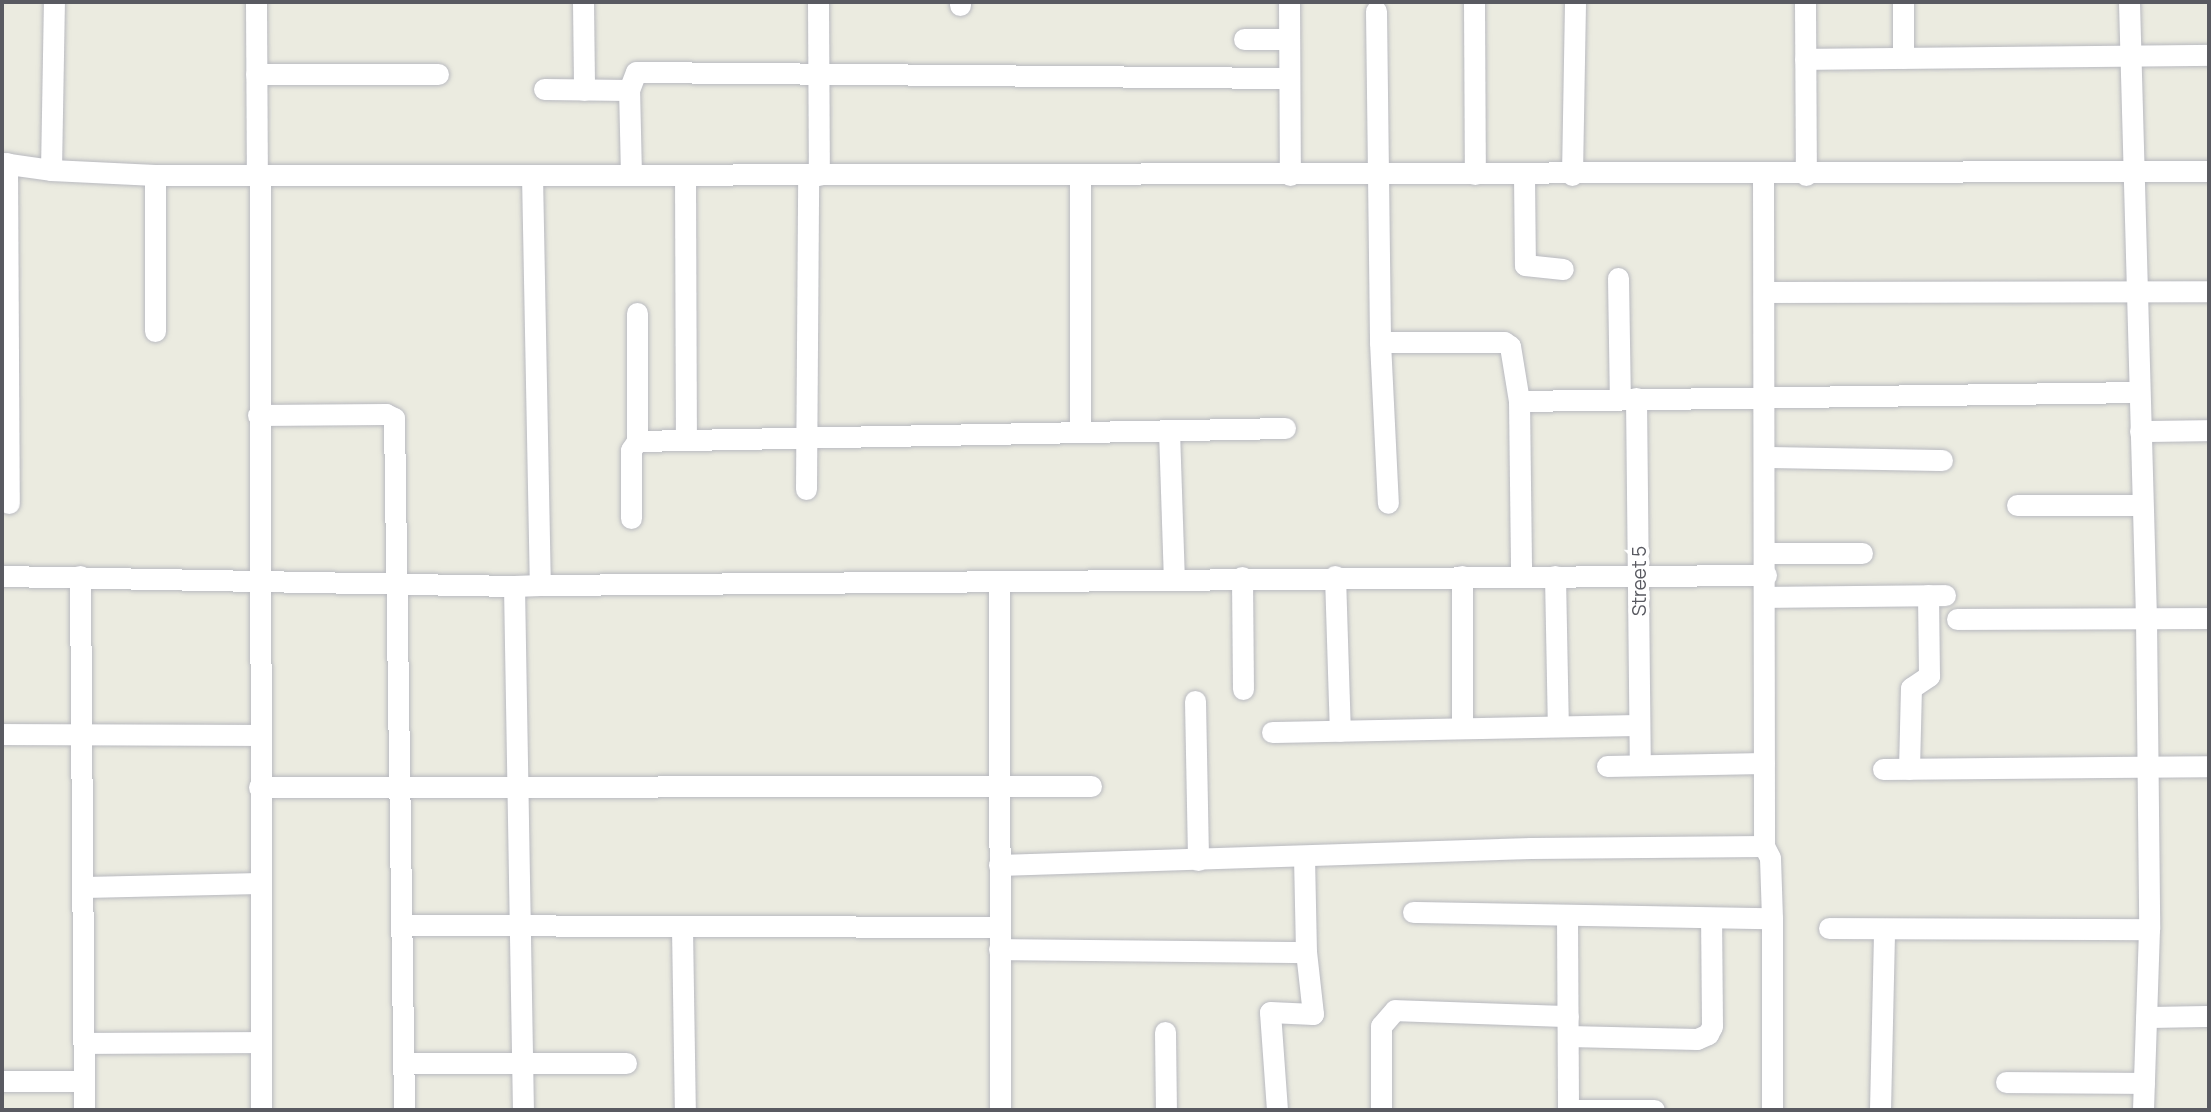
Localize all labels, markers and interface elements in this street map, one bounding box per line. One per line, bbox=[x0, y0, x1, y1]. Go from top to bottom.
street label: Street 5 bbox=[1629, 546, 1651, 616]

